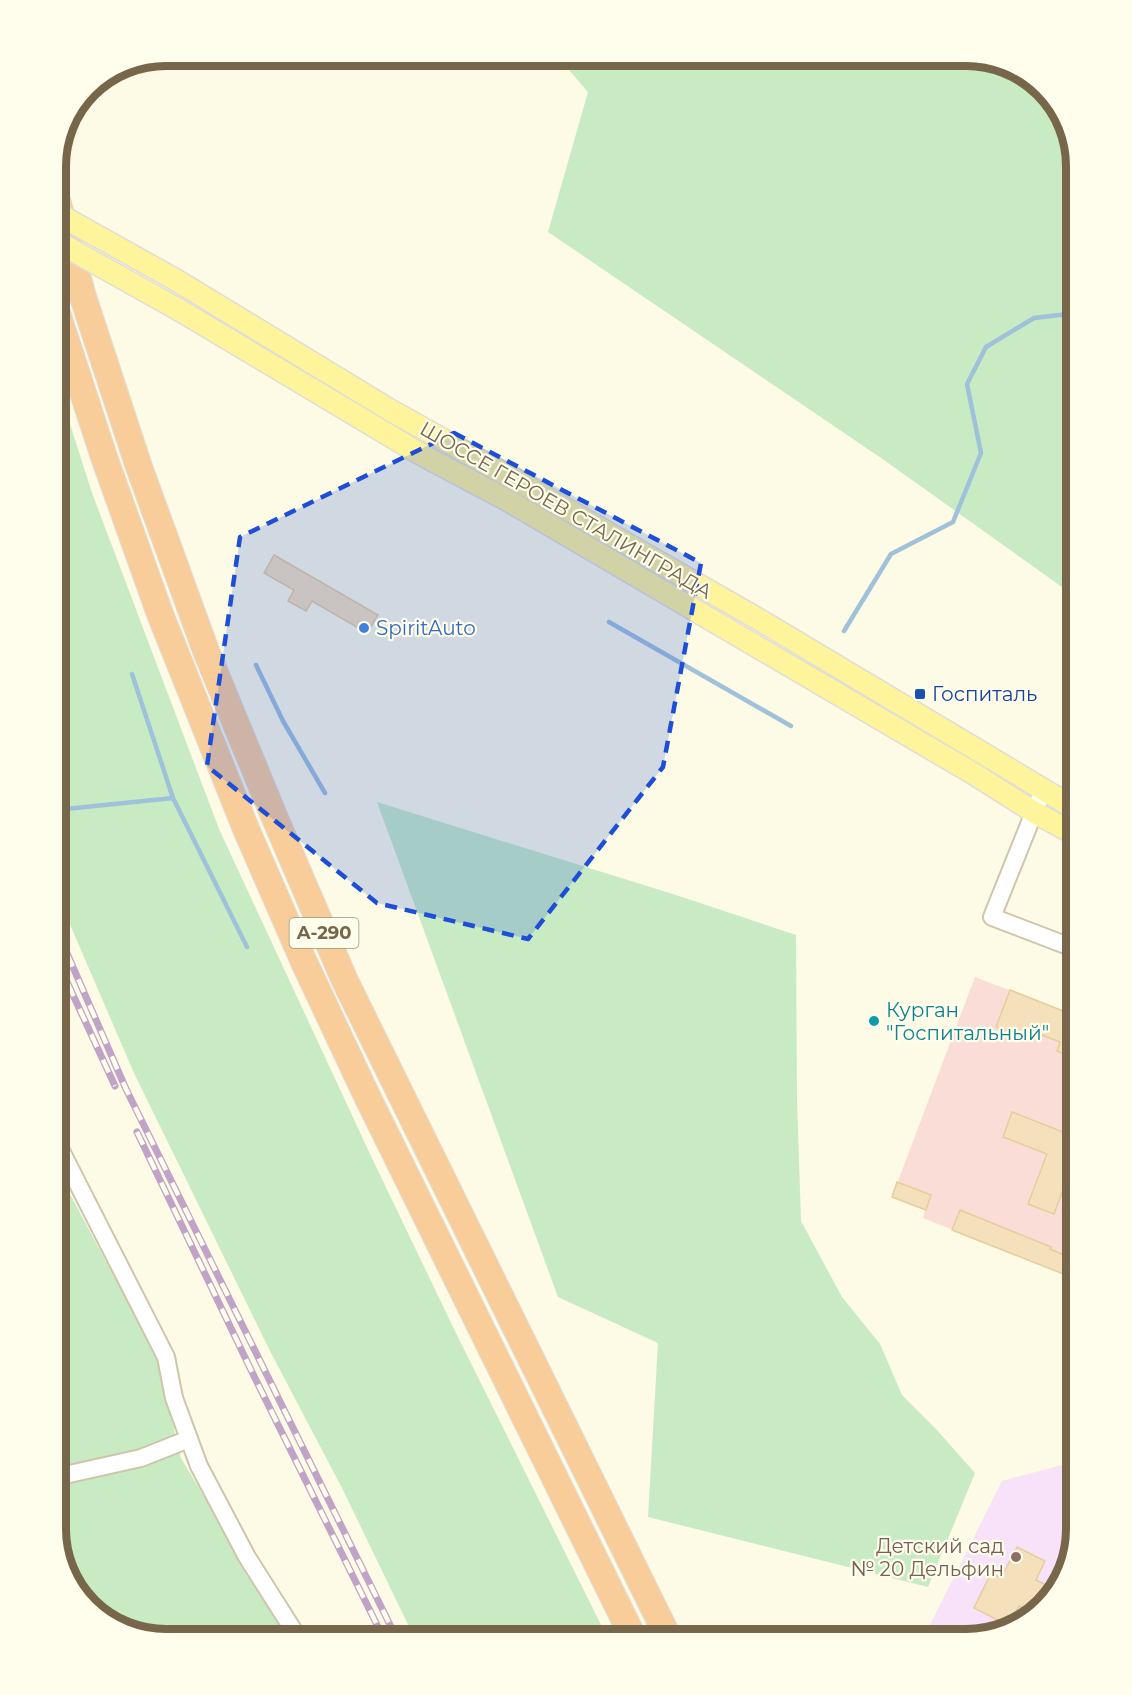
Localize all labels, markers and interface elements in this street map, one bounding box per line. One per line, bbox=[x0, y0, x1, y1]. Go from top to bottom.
street label: ШОССЕ ГЕРОЕВ СТАЛИНГРАДА bbox=[416, 416, 716, 604]
place label: SpiritAuto bbox=[376, 616, 476, 640]
marker: SpiritAuto bbox=[357, 621, 371, 635]
place label: Госпиталь bbox=[932, 682, 1037, 706]
marker: Госпиталь bbox=[913, 687, 927, 701]
road number: А-290 bbox=[290, 918, 358, 948]
place label: Курган "Госпитальный" bbox=[886, 998, 1049, 1045]
marker: Курган "Госпитальный" bbox=[867, 1014, 881, 1028]
place label: Детский сад № 20 Дельфин bbox=[850, 1534, 1004, 1581]
marker: Детский сад № 20 Дельфин bbox=[1009, 1550, 1023, 1564]

